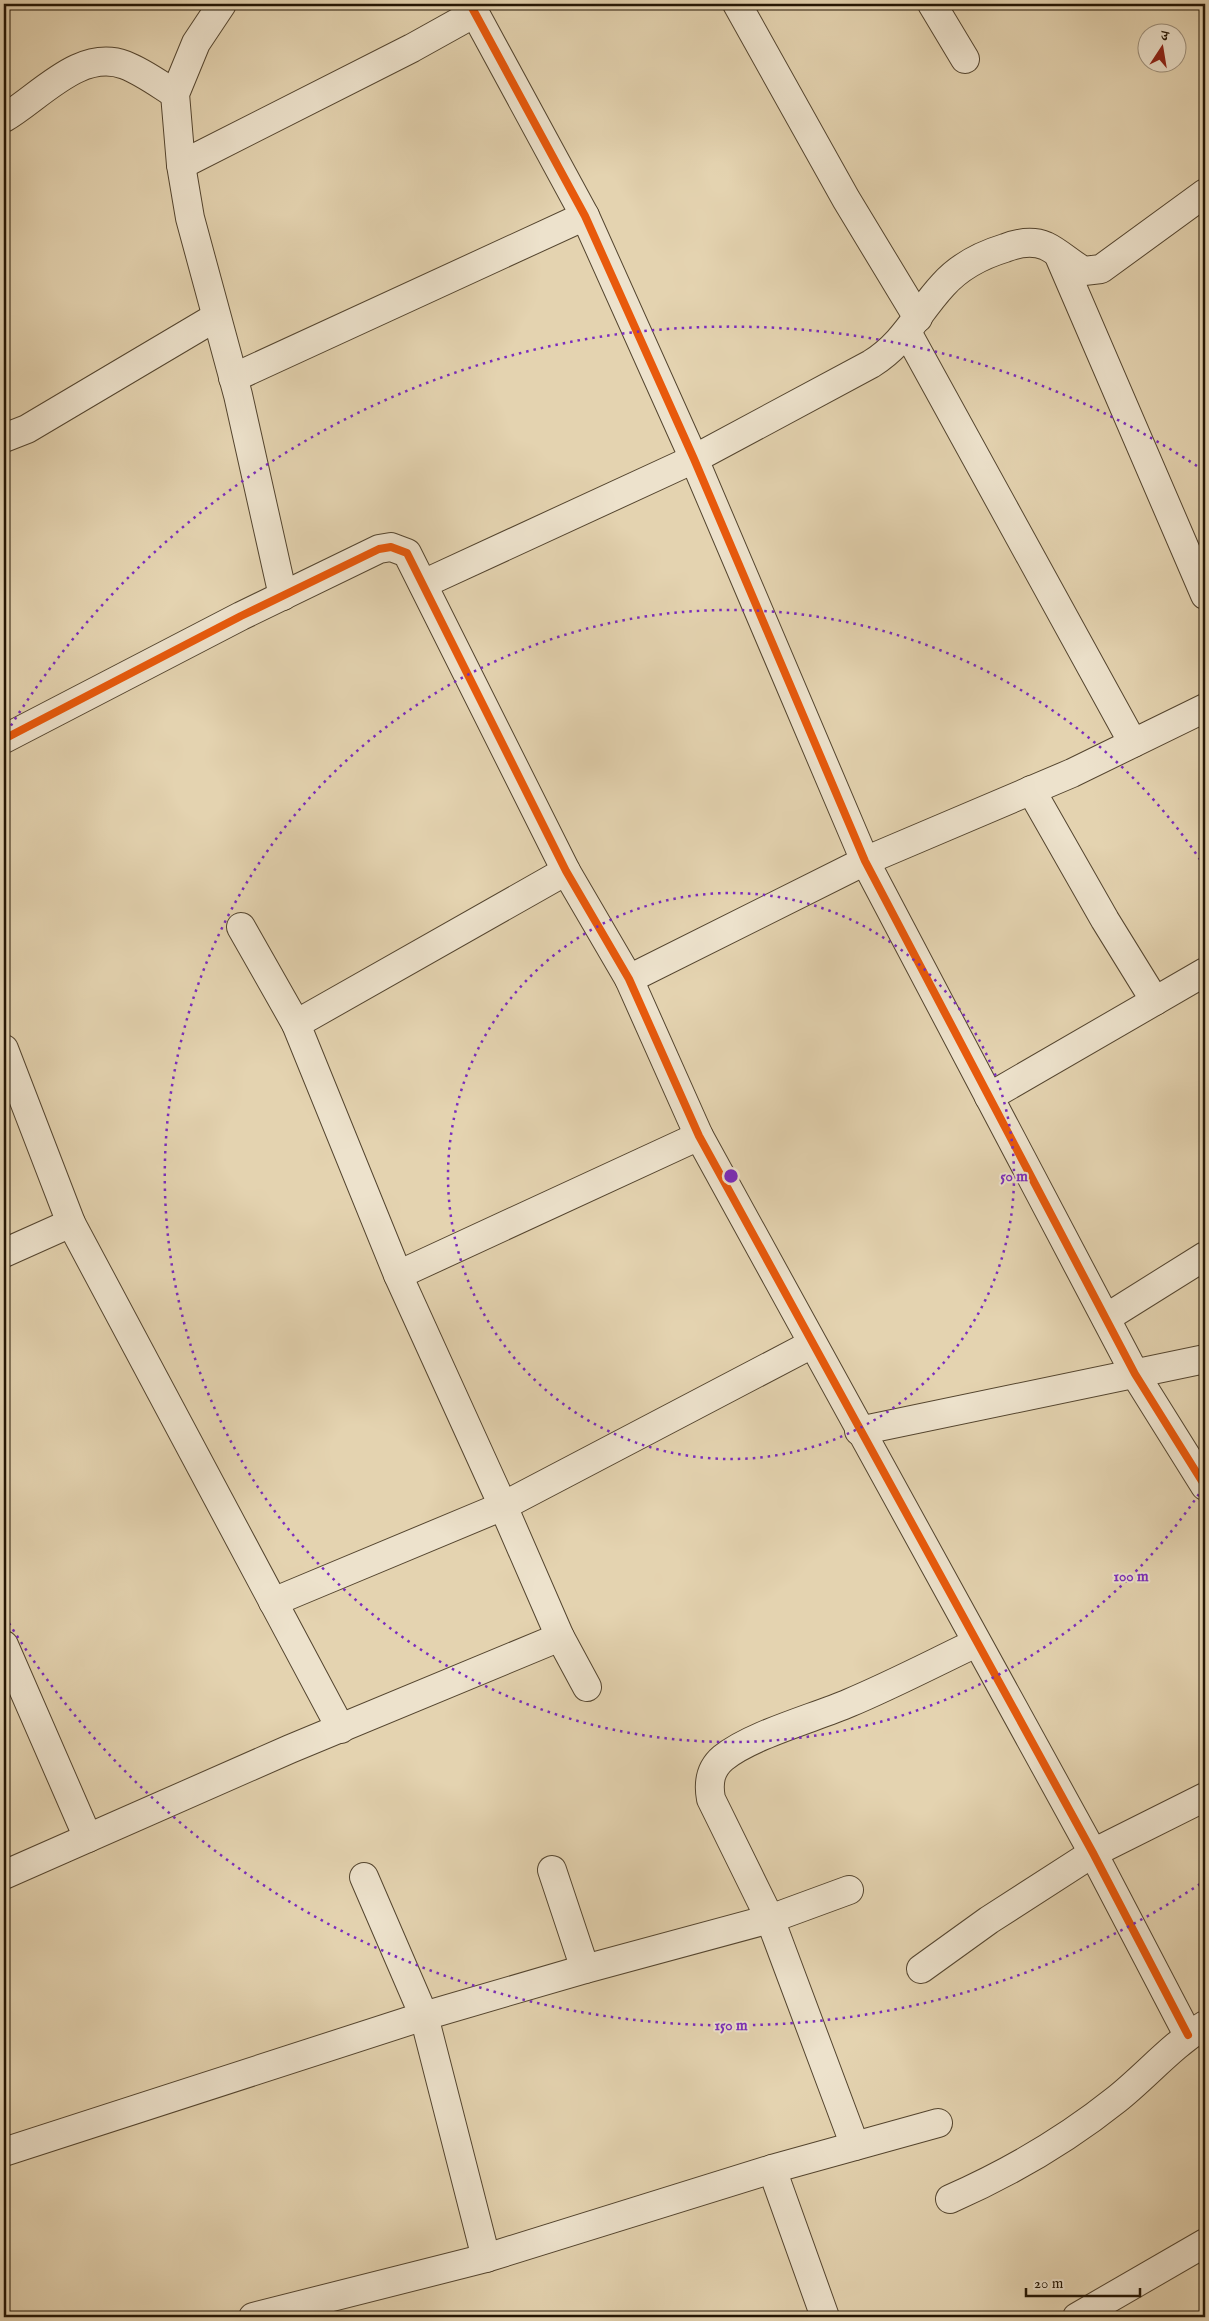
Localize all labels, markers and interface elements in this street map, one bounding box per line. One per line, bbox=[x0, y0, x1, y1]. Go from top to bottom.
north arrow bbox=[1136, 22, 1186, 72]
text: उ bbox=[1158, 27, 1171, 46]
centre of rings bbox=[722, 1167, 740, 1185]
text: 50 m bbox=[1000, 1167, 1028, 1186]
text: 100 m bbox=[1113, 1567, 1149, 1586]
text: 150 m bbox=[714, 2016, 748, 2035]
scale bar bbox=[1026, 2266, 1140, 2298]
text: 20 m bbox=[1034, 2274, 1064, 2293]

